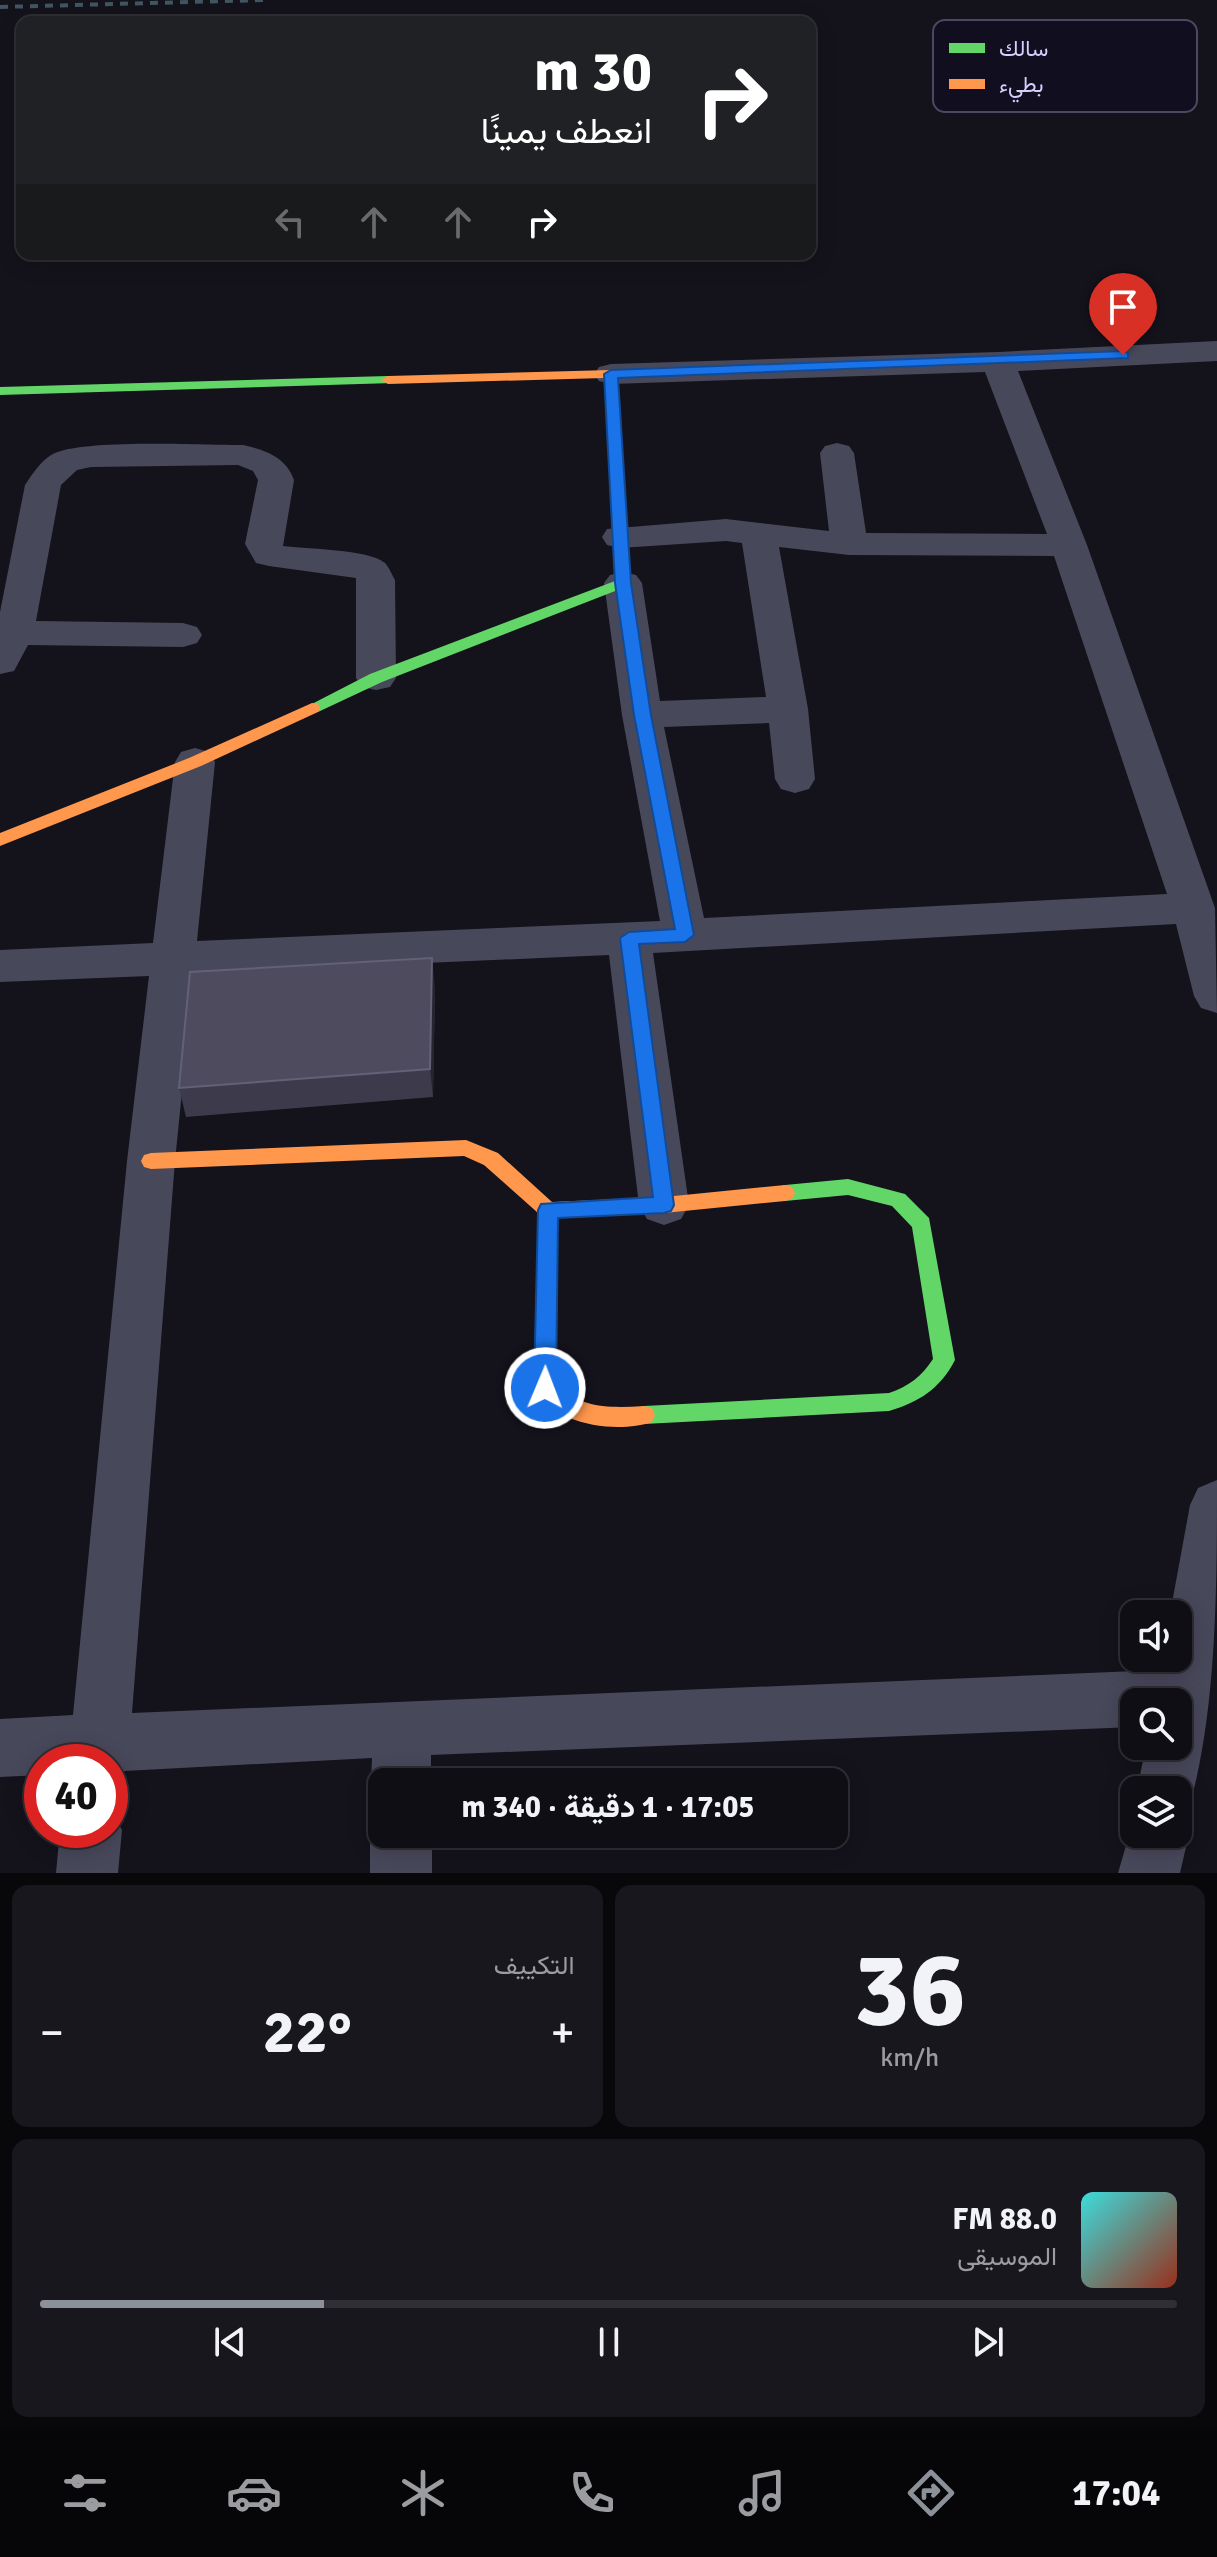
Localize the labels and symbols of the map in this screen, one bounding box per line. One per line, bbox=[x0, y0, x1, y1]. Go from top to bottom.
legend bbox=[933, 20, 1197, 112]
text: سالك bbox=[999, 35, 1048, 62]
text: بطيء bbox=[999, 71, 1044, 103]
pin bbox=[1089, 273, 1157, 355]
position arrow bbox=[503, 1346, 587, 1430]
speed limit sign: 40 bbox=[24, 1744, 128, 1848]

